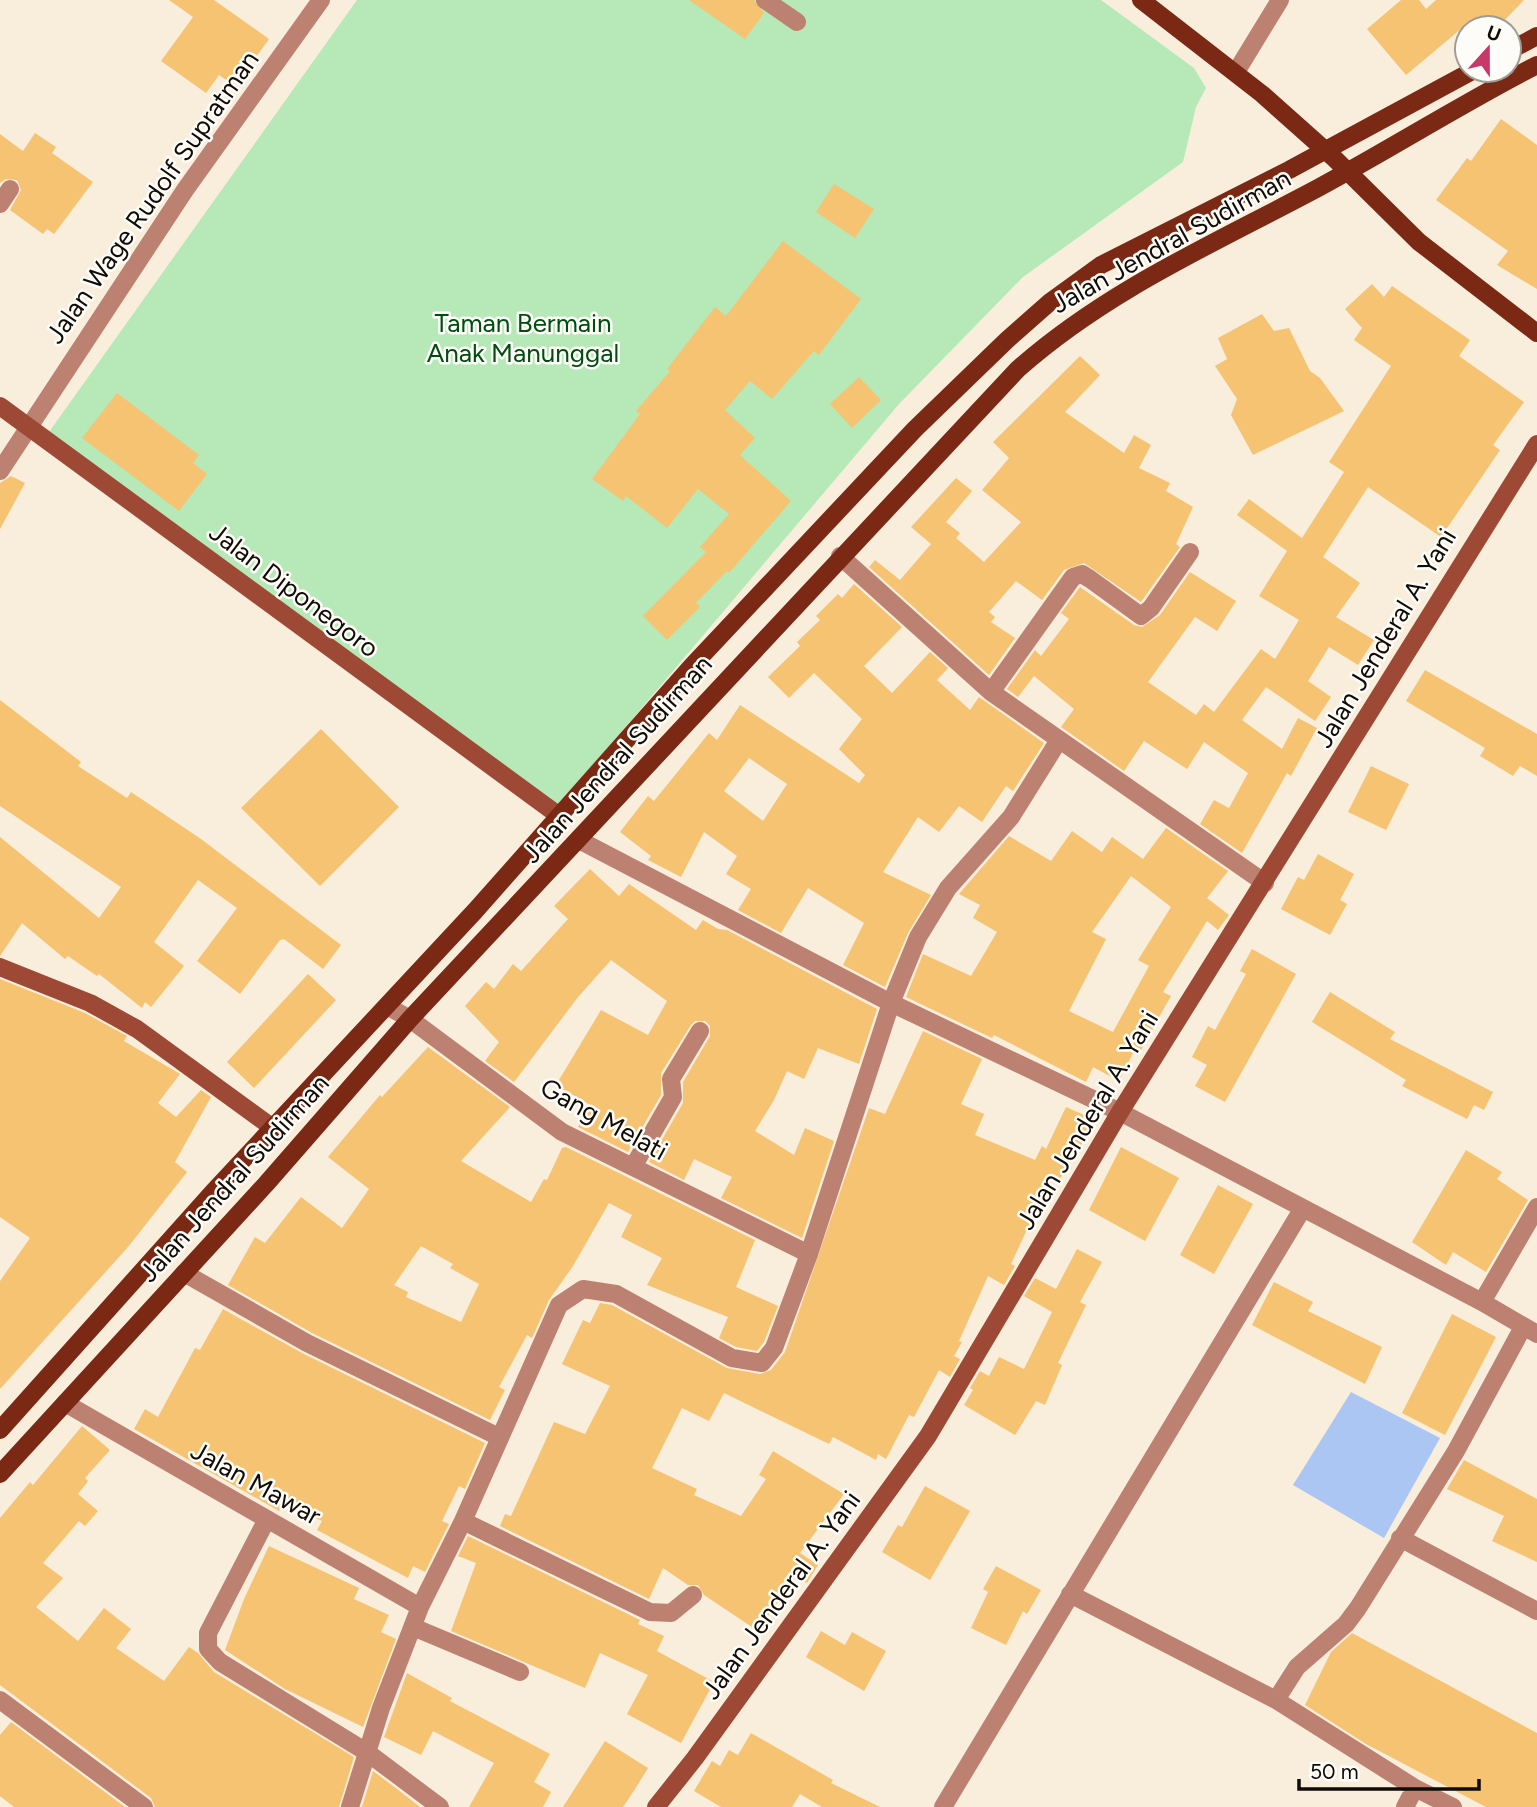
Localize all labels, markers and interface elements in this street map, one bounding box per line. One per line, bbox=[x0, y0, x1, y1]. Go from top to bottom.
north arrow bbox=[1453, 14, 1523, 84]
text: U bbox=[1484, 20, 1504, 47]
street label: Jalan Wage Rudolf Supratman bbox=[38, 44, 266, 350]
street label: Jalan Jendral Sudirman bbox=[1046, 162, 1296, 320]
park label: Taman Bermain Anak Manunggal bbox=[427, 307, 619, 369]
street label: Jalan Diponegoro bbox=[203, 516, 385, 664]
street label: Jalan Jenderal A. Yani bbox=[1307, 523, 1463, 753]
street label: Jalan Jendral Sudirman bbox=[515, 649, 719, 869]
street label: Jalan Jenderal A. Yani bbox=[1009, 1005, 1165, 1235]
street label: Jalan Jendral Sudirman bbox=[132, 1068, 336, 1288]
street label: Gang Melati bbox=[535, 1071, 673, 1167]
street label: Jalan Mawar bbox=[185, 1434, 327, 1532]
street label: Jalan Jenderal A. Yani bbox=[695, 1485, 867, 1705]
scale bar bbox=[1299, 1748, 1479, 1792]
text: 50 m bbox=[1310, 1759, 1359, 1784]

